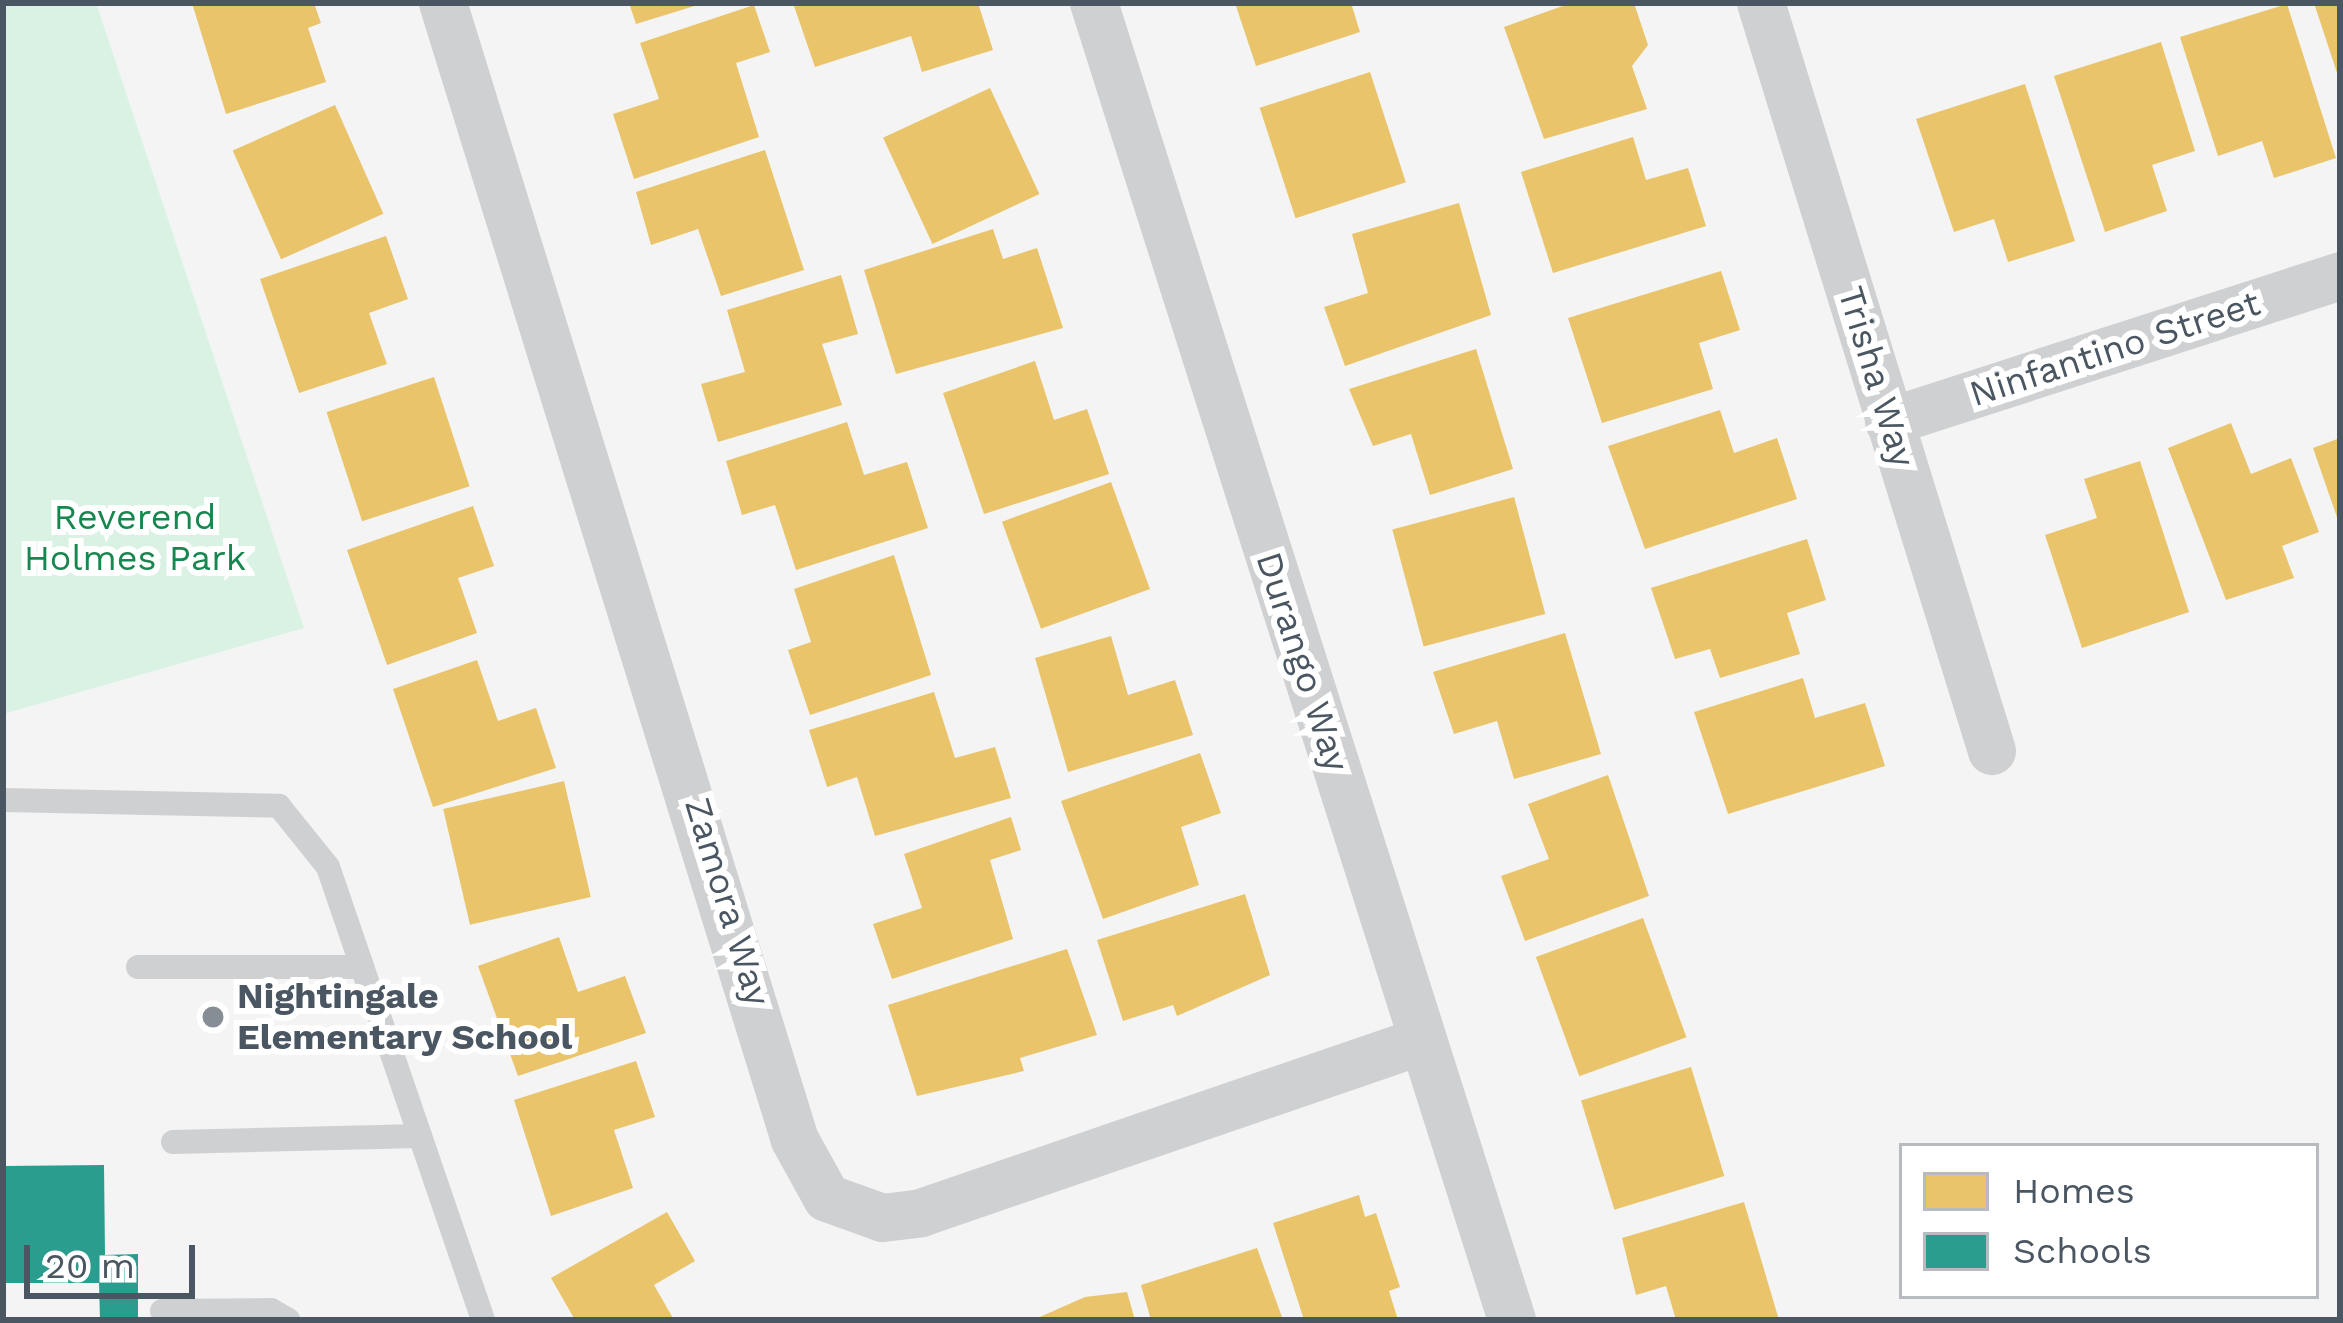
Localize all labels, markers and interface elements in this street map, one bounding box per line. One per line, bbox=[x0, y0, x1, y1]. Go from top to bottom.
street label: Trisha Way bbox=[1828, 281, 1924, 473]
street label: Ninfantino Street bbox=[1964, 282, 2266, 416]
park label: Reverend Holmes Park bbox=[24, 495, 246, 580]
street label: Durango Way bbox=[1246, 546, 1358, 778]
street label: Zamora Way bbox=[675, 792, 779, 1012]
place label: Nightingale Elementary School bbox=[237, 974, 573, 1059]
marker: Nightingale Elementary School bbox=[200, 1004, 226, 1030]
legend bbox=[1899, 1143, 2319, 1299]
text: Homes bbox=[2013, 1170, 2135, 1212]
scale bar bbox=[30, 1221, 201, 1295]
text: Schools bbox=[2013, 1230, 2152, 1272]
text: 20 m bbox=[45, 1245, 135, 1287]

